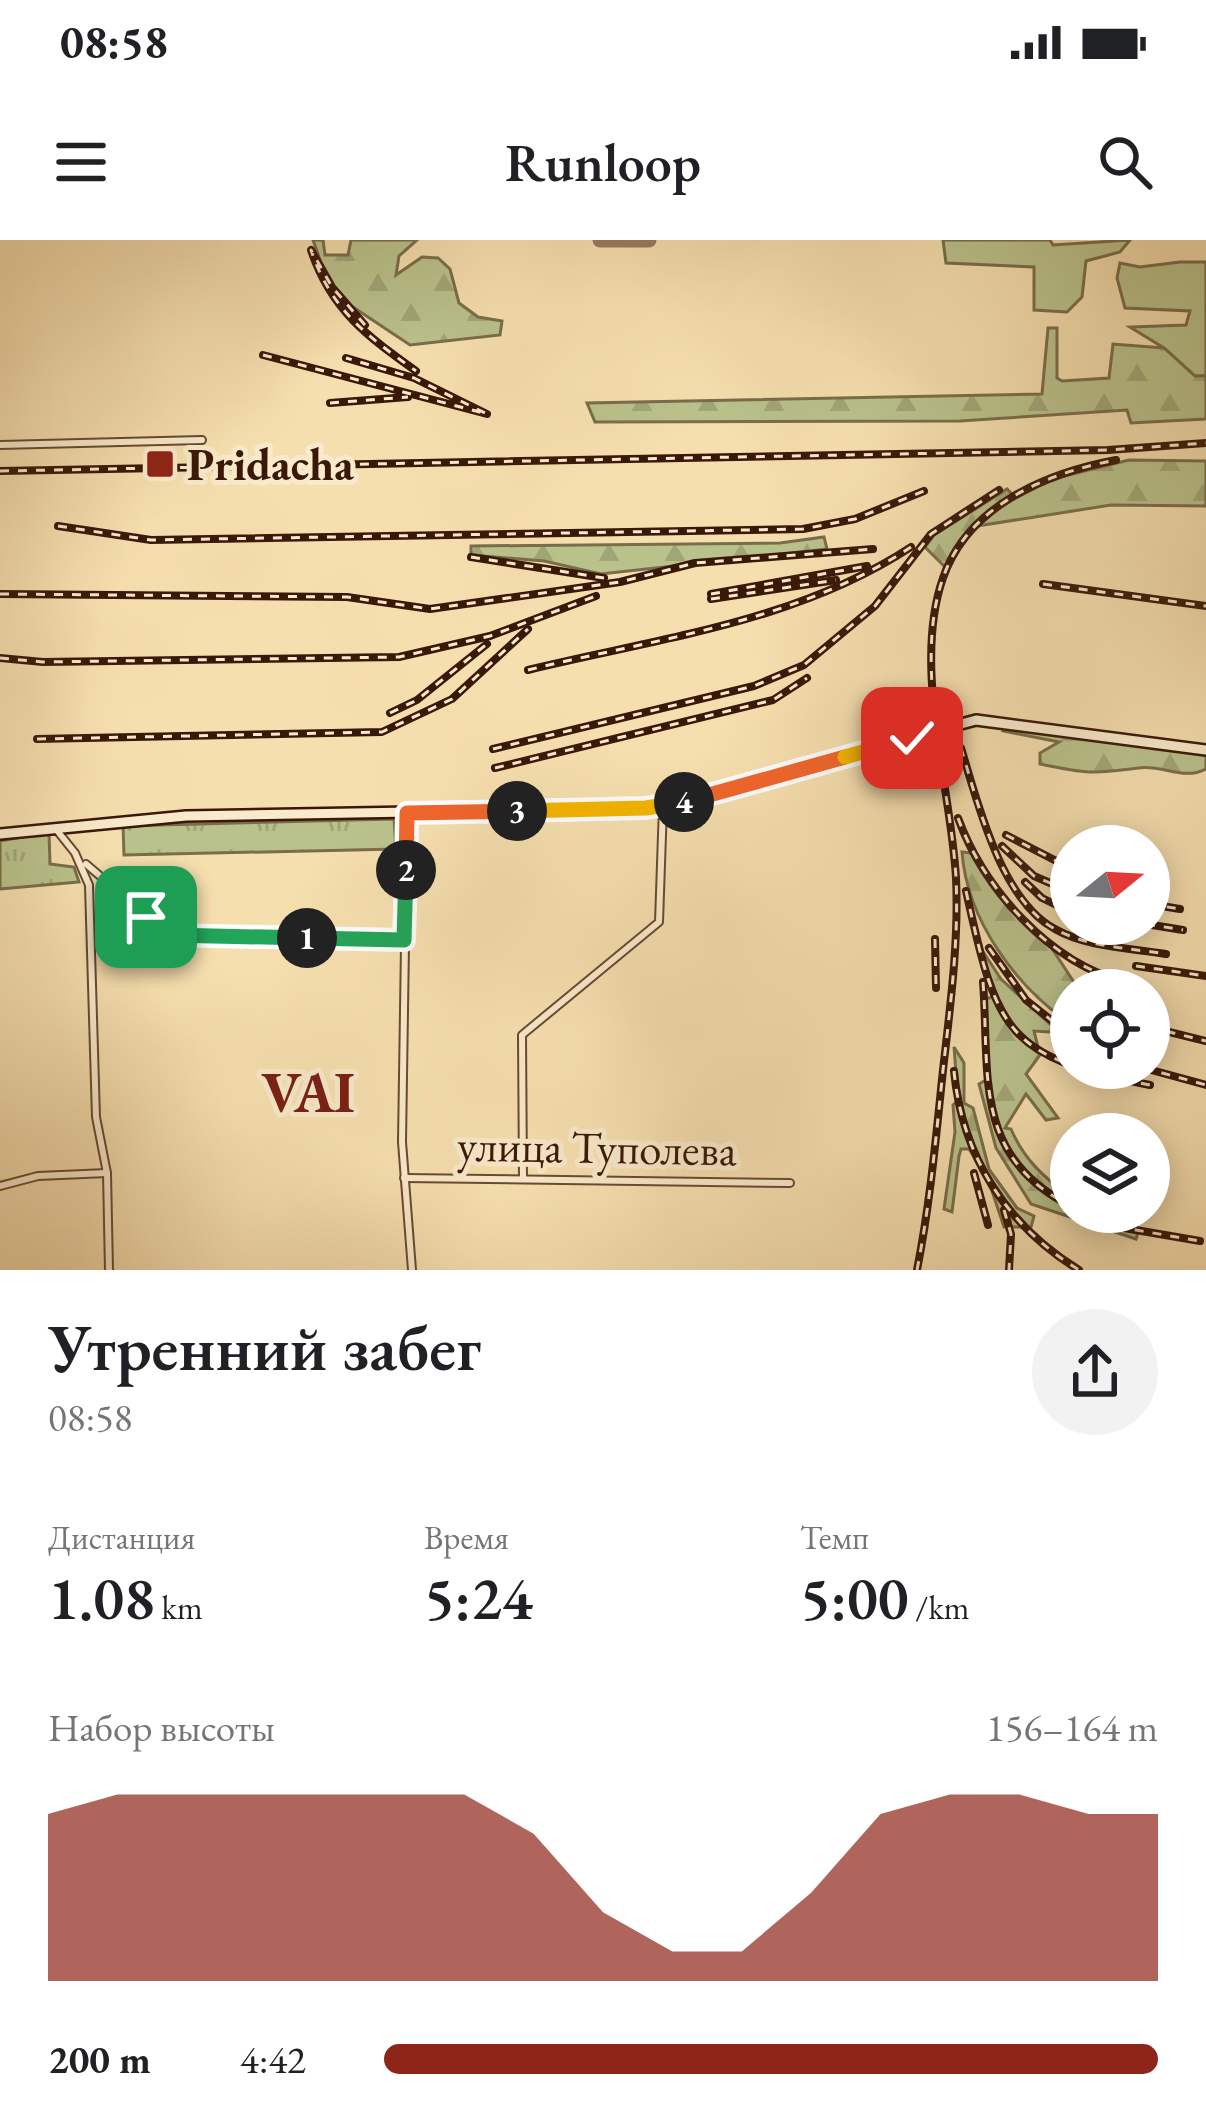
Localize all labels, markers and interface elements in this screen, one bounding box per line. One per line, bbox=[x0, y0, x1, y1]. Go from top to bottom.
text: 08:58 bbox=[60, 13, 168, 71]
text: Runloop bbox=[505, 127, 701, 197]
icon: menu bbox=[48, 129, 114, 195]
icon: search bbox=[1092, 129, 1158, 195]
place label: Pridacha bbox=[187, 435, 354, 493]
marker: Pridacha bbox=[144, 448, 176, 480]
pin bbox=[861, 687, 963, 789]
icon: check bbox=[879, 705, 945, 771]
pin: 4 bbox=[654, 772, 714, 832]
text: 4 bbox=[675, 780, 693, 823]
pin: 3 bbox=[487, 781, 547, 841]
text: 3 bbox=[508, 789, 526, 832]
north arrow bbox=[1050, 825, 1170, 945]
map controls bbox=[1050, 825, 1170, 1233]
pin: 2 bbox=[376, 840, 436, 900]
text: 2 bbox=[397, 848, 415, 891]
pin bbox=[95, 866, 197, 968]
icon: arrive bbox=[113, 884, 179, 950]
pin: 1 bbox=[277, 908, 337, 968]
text: 1 bbox=[298, 916, 316, 959]
button: locate bbox=[1050, 969, 1170, 1089]
district label: VAI bbox=[261, 1055, 355, 1129]
button: layers bbox=[1050, 1113, 1170, 1233]
street label: улица Туполева bbox=[457, 1116, 737, 1178]
text: Утренний забег bbox=[48, 1304, 481, 1390]
button: share bbox=[1032, 1309, 1158, 1435]
text: 08:58 bbox=[48, 1392, 133, 1443]
text: Дистанция bbox=[48, 1516, 195, 1559]
text: Время bbox=[424, 1516, 509, 1559]
text: Темп bbox=[800, 1516, 869, 1559]
text: 1.08 bbox=[48, 1559, 155, 1637]
text: 5:24 bbox=[424, 1559, 533, 1637]
text: 5:00 bbox=[800, 1559, 909, 1637]
text: km bbox=[155, 1586, 203, 1629]
text: /km bbox=[909, 1586, 970, 1629]
text: Набор высоты bbox=[48, 1702, 275, 1753]
text: 156–164 m bbox=[986, 1702, 1158, 1753]
text: 200 m bbox=[48, 2034, 151, 2085]
text: 4:42 bbox=[240, 2034, 306, 2085]

